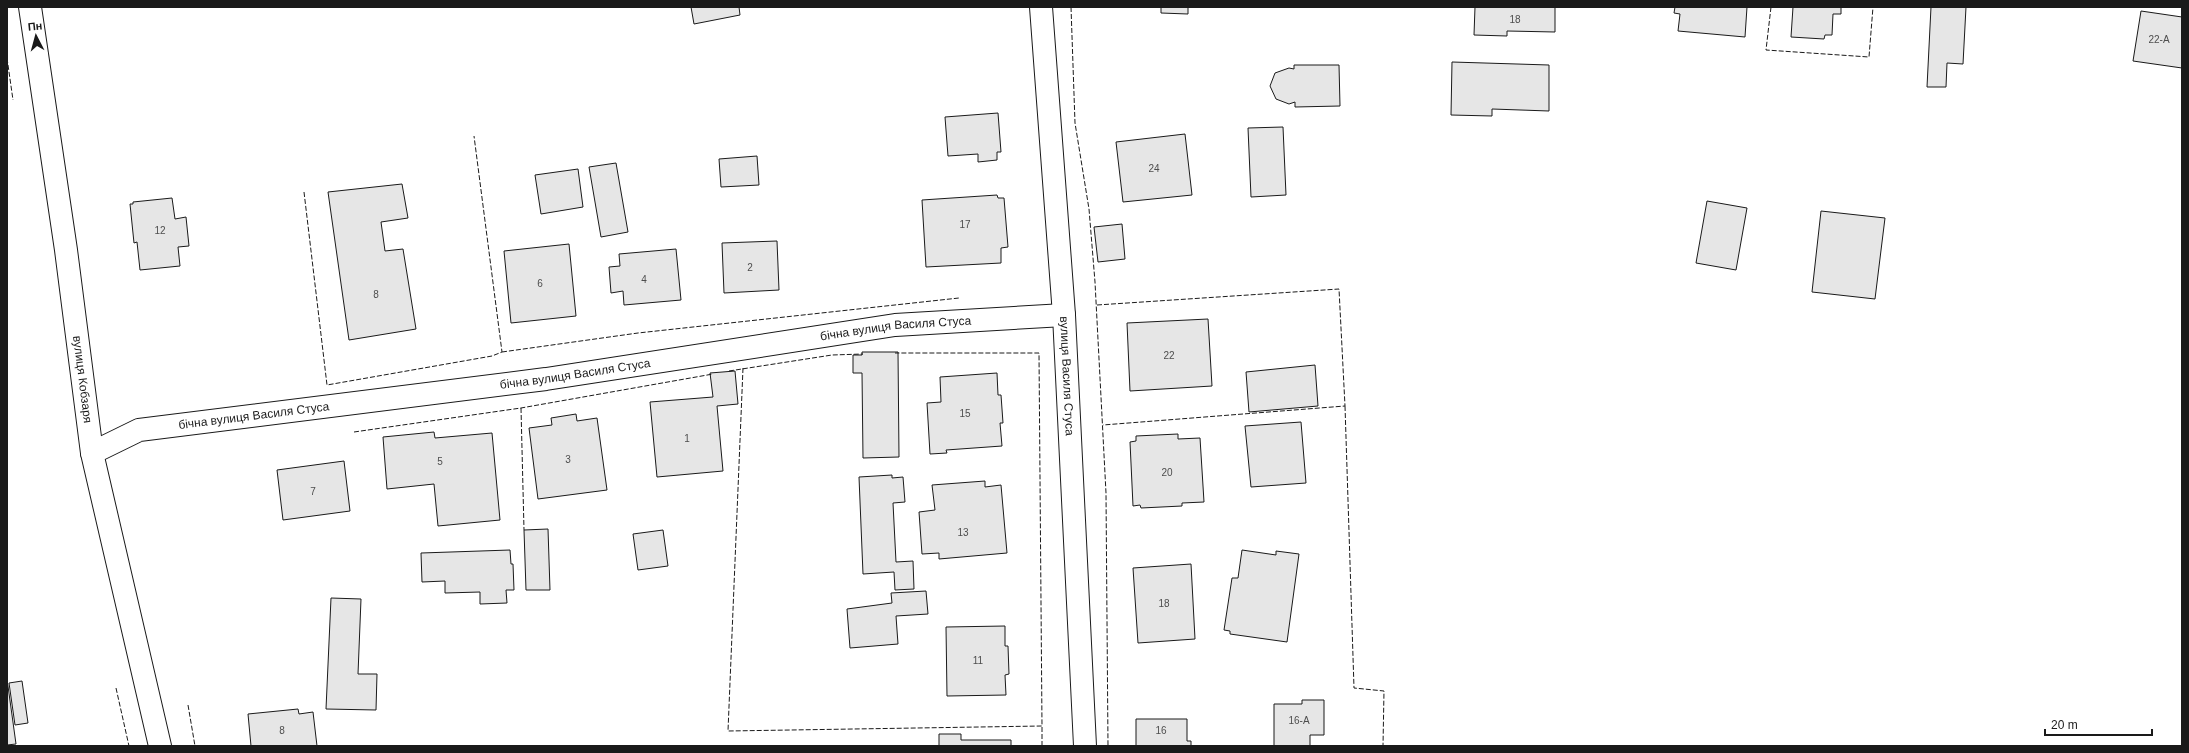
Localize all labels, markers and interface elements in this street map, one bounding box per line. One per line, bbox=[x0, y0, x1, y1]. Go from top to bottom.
house number: 18 bbox=[1509, 14, 1521, 25]
north arrow bbox=[16, 16, 56, 56]
text: Пн bbox=[27, 19, 43, 33]
house number: 22-А bbox=[2148, 34, 2170, 45]
house number: 24 bbox=[1148, 163, 1160, 174]
house number: 17 bbox=[959, 219, 971, 230]
house number: 12 bbox=[154, 225, 166, 236]
house number: 2 bbox=[747, 262, 753, 273]
house number: 4 bbox=[641, 274, 647, 285]
house number: 6 bbox=[537, 278, 543, 289]
house number: 8 bbox=[373, 289, 379, 300]
street label: бічна вулиця Василя Стуса bbox=[819, 313, 972, 343]
street label: вулиця Василя Стуса bbox=[1057, 316, 1077, 436]
street label: вулиця Кобзаря bbox=[70, 335, 95, 424]
house number: 22 bbox=[1163, 350, 1175, 361]
street label: бічна вулиця Василя Стуса bbox=[499, 356, 652, 392]
street label: бічна вулиця Василя Стуса bbox=[178, 399, 330, 432]
house number: 15 bbox=[959, 408, 971, 419]
house number: 1 bbox=[684, 433, 690, 444]
house number: 3 bbox=[565, 454, 571, 465]
house number: 5 bbox=[437, 456, 443, 467]
house number: 20 bbox=[1161, 467, 1173, 478]
house number: 7 bbox=[310, 486, 316, 497]
house number: 13 bbox=[957, 527, 969, 538]
house number: 18 bbox=[1158, 598, 1170, 609]
house number: 11 bbox=[973, 655, 984, 666]
scale bar bbox=[2045, 711, 2152, 737]
house number: 16-А bbox=[1288, 715, 1310, 726]
text: 20 m bbox=[2051, 718, 2078, 732]
house number: 8 bbox=[279, 725, 285, 736]
house number: 16 bbox=[1155, 725, 1167, 736]

